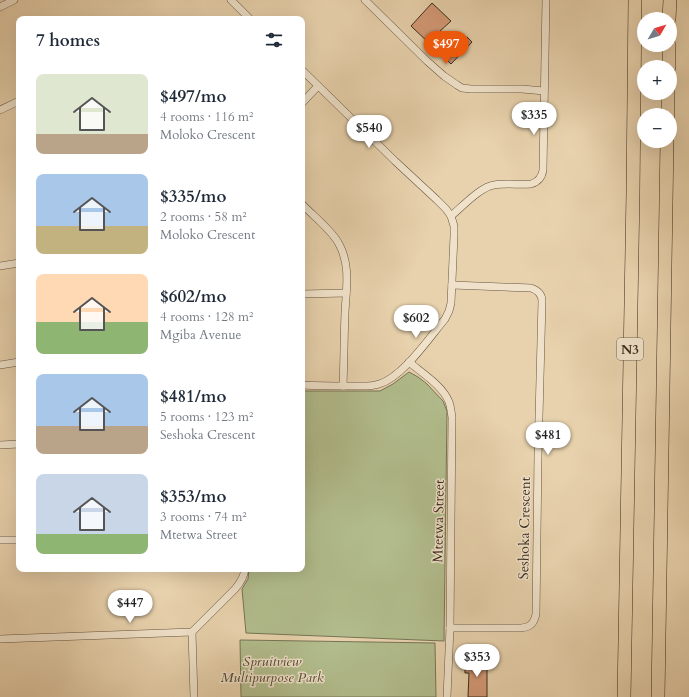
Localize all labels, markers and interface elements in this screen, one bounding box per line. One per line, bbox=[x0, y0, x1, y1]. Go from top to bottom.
north arrow bbox=[637, 12, 677, 52]
map controls bbox=[637, 12, 677, 148]
text: 7 homes bbox=[36, 29, 100, 52]
icon: filters bbox=[263, 29, 285, 51]
pin: $497 bbox=[422, 31, 470, 65]
text: $497 bbox=[433, 35, 459, 53]
button: + bbox=[637, 60, 677, 100]
text: $497/mo bbox=[160, 85, 226, 108]
icon: home bbox=[68, 90, 116, 138]
pin: $335 bbox=[510, 102, 558, 136]
text: $335 bbox=[521, 106, 547, 124]
text: 4 rooms · 116 m² bbox=[160, 108, 253, 126]
button: − bbox=[637, 108, 677, 148]
pin: $540 bbox=[345, 115, 393, 149]
text: $540 bbox=[356, 119, 382, 137]
text: Moloko Crescent bbox=[160, 126, 255, 144]
text: $335/mo bbox=[160, 185, 226, 208]
icon: home bbox=[68, 190, 116, 238]
text: 2 rooms · 58 m² bbox=[160, 208, 247, 226]
text: Moloko Crescent bbox=[160, 226, 255, 244]
text: $602/mo bbox=[160, 285, 226, 308]
icon: home bbox=[68, 290, 116, 338]
pin: $602 bbox=[392, 305, 440, 339]
text: 4 rooms · 128 m² bbox=[160, 308, 253, 326]
text: $602 bbox=[403, 309, 429, 327]
text: Mgiba Avenue bbox=[160, 326, 241, 344]
road number: N3 bbox=[617, 338, 643, 360]
text: $481/mo bbox=[160, 385, 226, 408]
icon: home bbox=[68, 390, 116, 438]
text: 5 rooms · 123 m² bbox=[160, 408, 253, 426]
pin: $481 bbox=[524, 422, 572, 456]
text: Seshoka Crescent bbox=[160, 426, 255, 444]
text: $481 bbox=[535, 426, 561, 444]
street label: Seshoka Crescent bbox=[514, 476, 535, 579]
street label: Mtetwa Street bbox=[428, 479, 449, 563]
text: $353/mo bbox=[160, 485, 226, 508]
icon: home bbox=[68, 490, 116, 538]
text: 3 rooms · 74 m² bbox=[160, 508, 247, 526]
text: Mtetwa Street bbox=[160, 526, 237, 544]
pin: $447 bbox=[106, 590, 154, 624]
text: $447 bbox=[117, 594, 143, 612]
pin: $353 bbox=[453, 644, 501, 678]
text: $353 bbox=[464, 648, 490, 666]
park label: Spruitview Multipurpose Park bbox=[220, 652, 324, 687]

